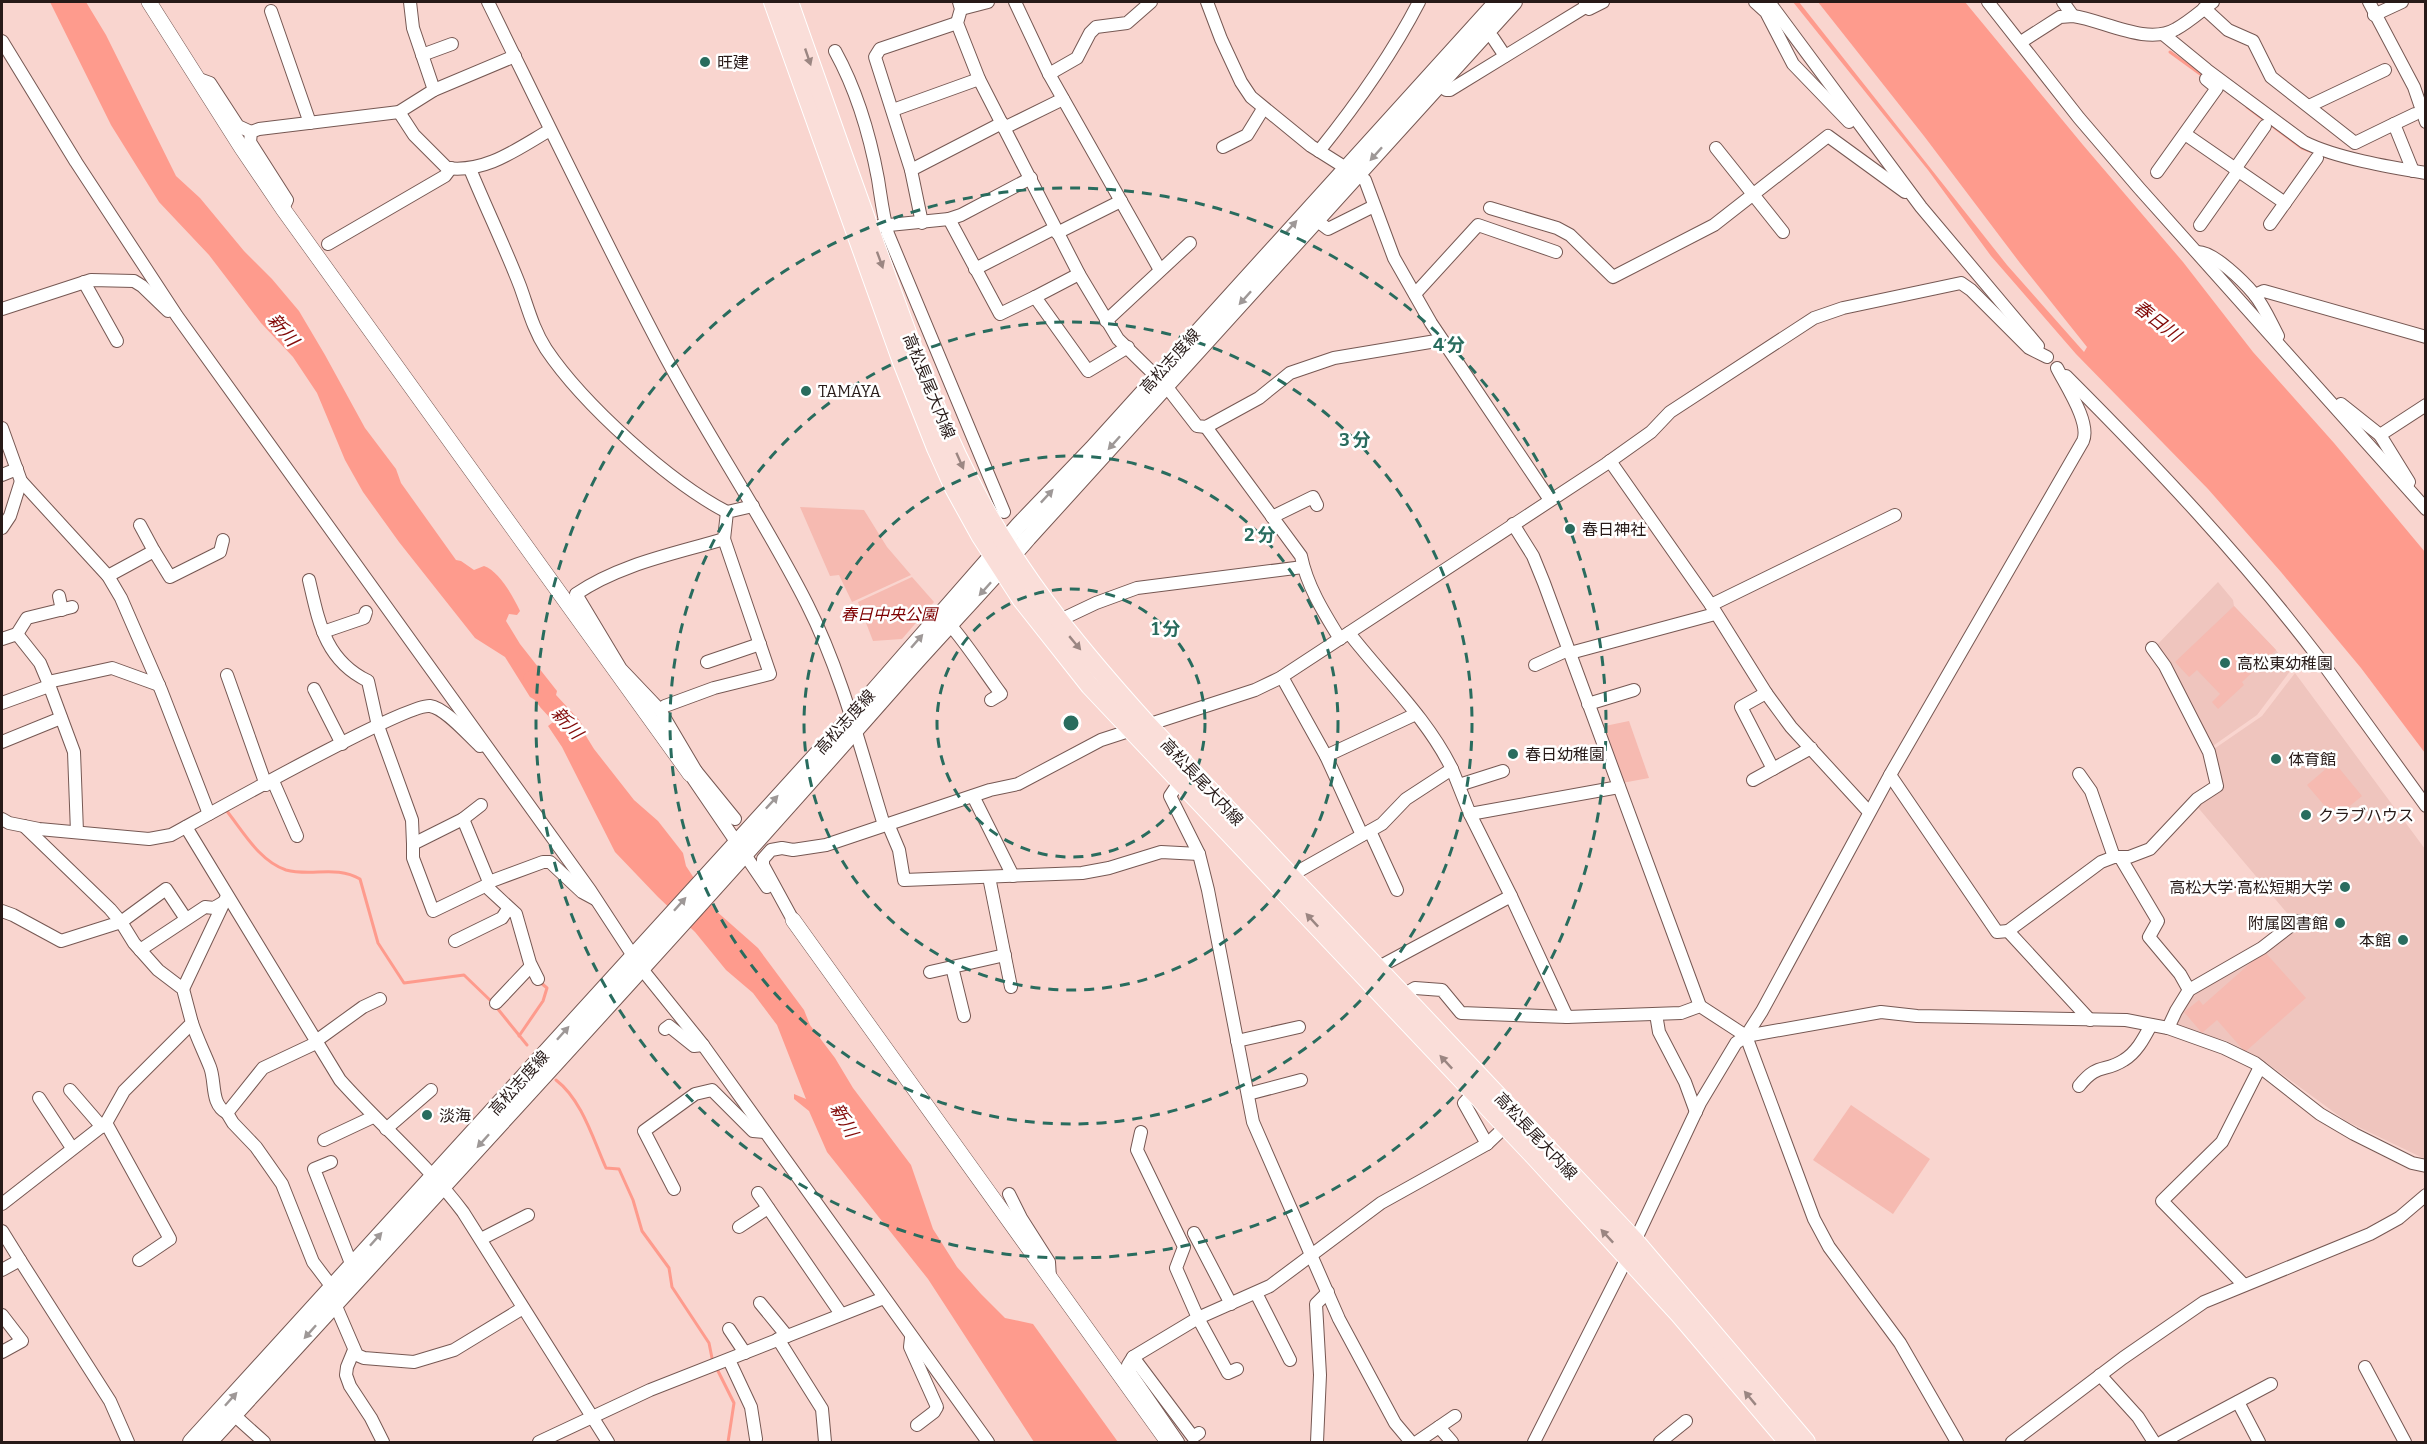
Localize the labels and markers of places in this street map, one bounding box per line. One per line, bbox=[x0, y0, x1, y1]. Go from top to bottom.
place label: 旺建 bbox=[717, 53, 749, 72]
marker: 旺建 bbox=[698, 55, 712, 69]
place label: TAMAYA bbox=[818, 382, 882, 401]
marker: TAMAYA bbox=[799, 384, 813, 398]
place label: 春日神社 bbox=[1582, 520, 1646, 539]
marker: 春日神社 bbox=[1563, 522, 1577, 536]
place label: 高松東幼稚園 bbox=[2237, 654, 2333, 673]
marker: 高松東幼稚園 bbox=[2218, 656, 2232, 670]
centre of rings bbox=[1061, 713, 1081, 733]
place label: 春日幼稚園 bbox=[1525, 745, 1605, 764]
marker: 春日幼稚園 bbox=[1506, 747, 1520, 761]
place label: 体育館 bbox=[2288, 750, 2336, 769]
marker: 体育館 bbox=[2269, 752, 2283, 766]
place label: クラブハウス bbox=[2318, 806, 2414, 825]
marker: クラブハウス bbox=[2299, 808, 2313, 822]
place label: 高松大学·高松短期大学 bbox=[2170, 878, 2333, 897]
marker: 高松大学·高松短期大学 bbox=[2338, 880, 2352, 894]
place label: 附属図書館 bbox=[2248, 914, 2328, 933]
marker: 附属図書館 bbox=[2333, 916, 2347, 930]
place label: 本館 bbox=[2359, 931, 2391, 950]
marker: 本館 bbox=[2396, 933, 2410, 947]
place label: 淡海 bbox=[439, 1106, 471, 1125]
marker: 淡海 bbox=[420, 1108, 434, 1122]

